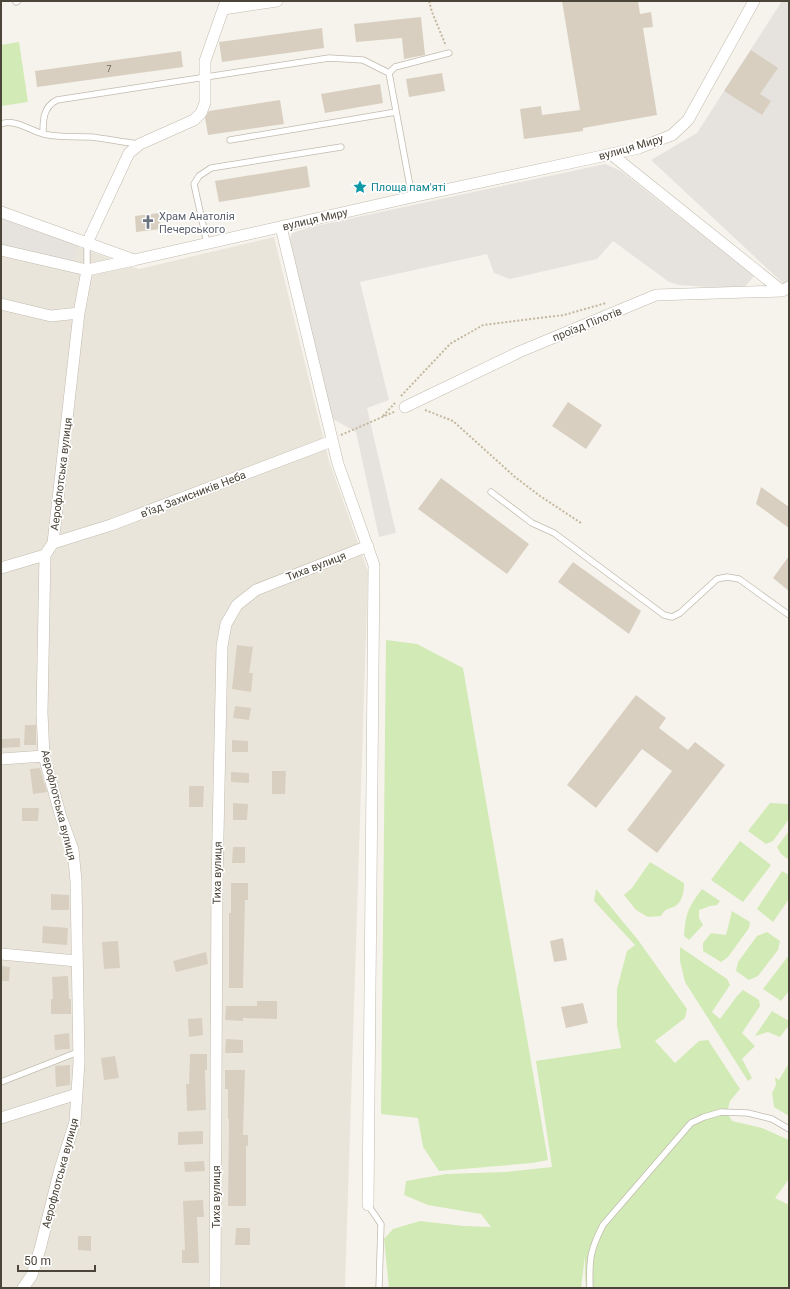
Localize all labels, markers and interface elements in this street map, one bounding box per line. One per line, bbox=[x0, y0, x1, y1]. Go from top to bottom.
house number: 7 bbox=[106, 64, 112, 74]
street label: вулиця Миру bbox=[597, 132, 666, 163]
place icon: Площа пам'яті bbox=[352, 179, 368, 195]
place label: Площа пам'яті bbox=[371, 181, 446, 194]
street label: вулиця Миру bbox=[281, 205, 350, 233]
place label: Храм Анатолія Печерського bbox=[159, 210, 235, 236]
church icon: Храм Анатолія Печерського bbox=[140, 214, 156, 230]
street label: проїзд Пілотів bbox=[551, 305, 624, 344]
street label: Аерофлотська вулиця bbox=[48, 417, 75, 531]
street label: в'їзд Захисників Неба bbox=[139, 468, 248, 521]
street label: Тиха вулиця bbox=[284, 549, 348, 584]
street label: Аерофлотська вулиця bbox=[38, 748, 79, 862]
street label: Тиха вулиця bbox=[210, 841, 225, 905]
street label: Аерофлотська вулиця bbox=[39, 1117, 81, 1230]
street label: Тиха вулиця bbox=[210, 1165, 223, 1229]
scale bar bbox=[18, 1247, 95, 1273]
text: 50 m bbox=[24, 1254, 51, 1268]

